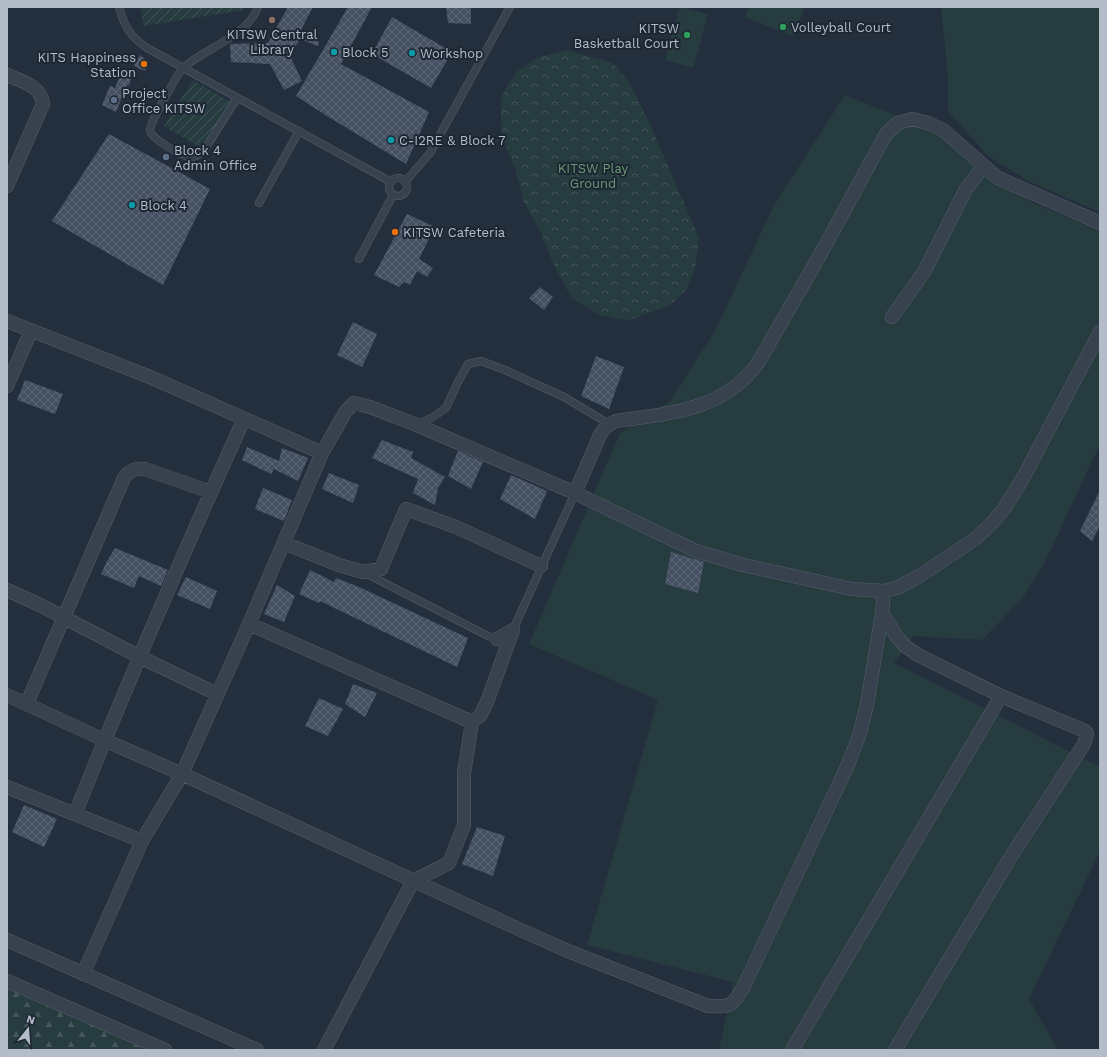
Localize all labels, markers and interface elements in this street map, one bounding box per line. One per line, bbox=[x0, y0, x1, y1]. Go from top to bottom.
marker: KITSW Central Library bbox=[267, 15, 277, 25]
place label: Volleyball Court bbox=[791, 20, 892, 35]
place label: KITSW Basketball Court bbox=[574, 21, 680, 51]
marker: Volleyball Court bbox=[778, 22, 788, 32]
place label: KITSW Central Library bbox=[227, 27, 318, 57]
marker: KITSW Basketball Court bbox=[682, 30, 692, 40]
place label: Block 5 bbox=[342, 45, 389, 60]
place label: Workshop bbox=[420, 46, 483, 61]
marker: Block 5 bbox=[329, 47, 339, 57]
marker: Workshop bbox=[407, 48, 417, 58]
place label: KITS Happiness Station bbox=[38, 50, 136, 80]
marker: KITS Happiness Station bbox=[139, 59, 149, 69]
place label: Project Office KITSW bbox=[122, 86, 206, 116]
marker: Project Office KITSW bbox=[109, 95, 119, 105]
place label: C-I2RE & Block 7 bbox=[399, 133, 506, 148]
marker: C-I2RE & Block 7 bbox=[386, 135, 396, 145]
place label: Block 4 Admin Office bbox=[174, 143, 257, 173]
marker: Block 4 Admin Office bbox=[161, 152, 171, 162]
park label: KITSW Play Ground bbox=[558, 161, 628, 191]
place label: Block 4 bbox=[140, 198, 187, 213]
marker: Block 4 bbox=[127, 200, 137, 210]
place label: KITSW Cafeteria bbox=[403, 225, 506, 240]
marker: KITSW Cafeteria bbox=[390, 227, 400, 237]
north arrow bbox=[8, 1009, 48, 1049]
text: N bbox=[25, 1013, 37, 1027]

